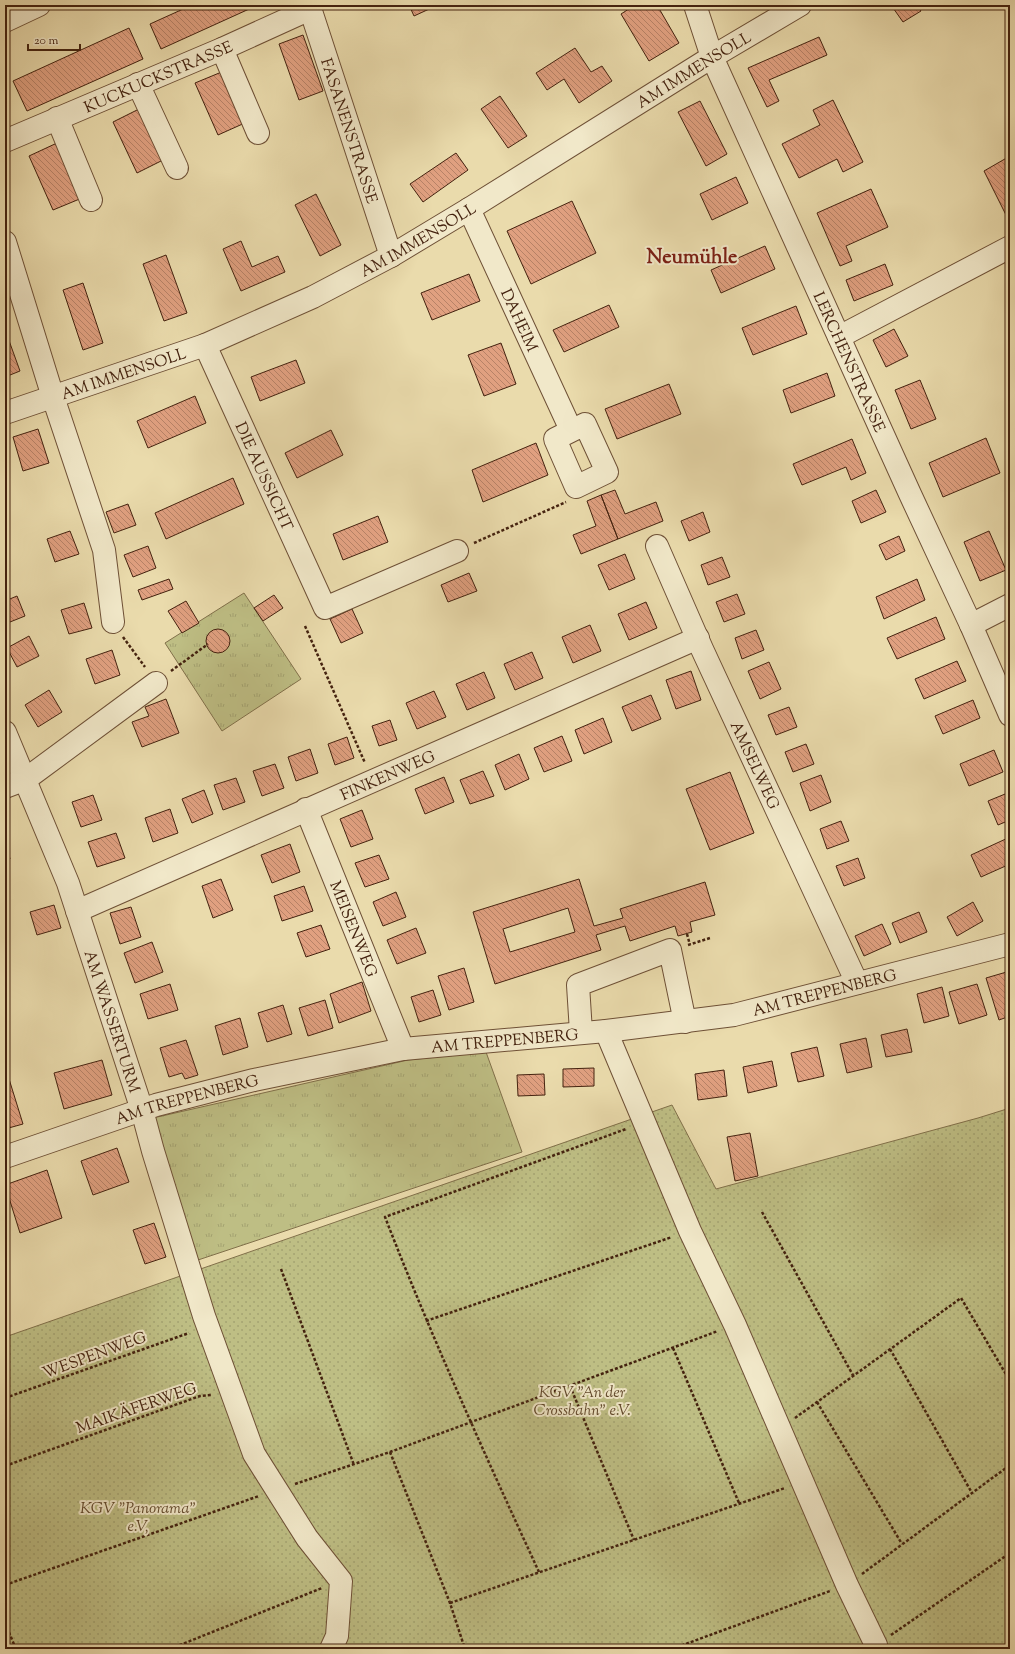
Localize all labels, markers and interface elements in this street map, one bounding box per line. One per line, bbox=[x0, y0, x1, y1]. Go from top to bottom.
scale bar bbox=[28, 26, 80, 52]
street label: AM IMMENSOLL bbox=[633, 27, 757, 115]
text: 20 m bbox=[34, 32, 59, 50]
street label: KUCKUCKSTRASSE bbox=[81, 36, 237, 120]
street label: FASANENSTRASSE bbox=[313, 56, 382, 207]
street label: AM IMMENSOLL bbox=[357, 198, 482, 284]
district label: Neumühle bbox=[647, 244, 737, 273]
street label: DAHEIM bbox=[493, 285, 542, 356]
street label: LERCHENSTRASSE bbox=[806, 288, 890, 437]
street label: AM IMMENSOLL bbox=[59, 343, 190, 407]
street label: DIE AUSSICHT bbox=[228, 419, 297, 535]
street label: AMSELWEG bbox=[723, 718, 784, 814]
street label: FINKENWEG bbox=[337, 746, 439, 808]
street label: MEISENWEG bbox=[322, 878, 382, 981]
street label: AM WASSERTURM bbox=[77, 948, 145, 1097]
street label: AM TREPPENBERG bbox=[750, 965, 899, 1024]
street label: AM TREPPENBERG bbox=[430, 1024, 580, 1060]
street label: AM TREPPENBERG bbox=[113, 1070, 261, 1132]
street label: WESPENWEG bbox=[40, 1327, 150, 1386]
street label: MAIKÄFERWEG bbox=[73, 1378, 200, 1441]
park label: KGV "An der Crossbahn" e.V. bbox=[534, 1382, 631, 1423]
park label: KGV "Panorama" e.V, bbox=[80, 1498, 196, 1539]

